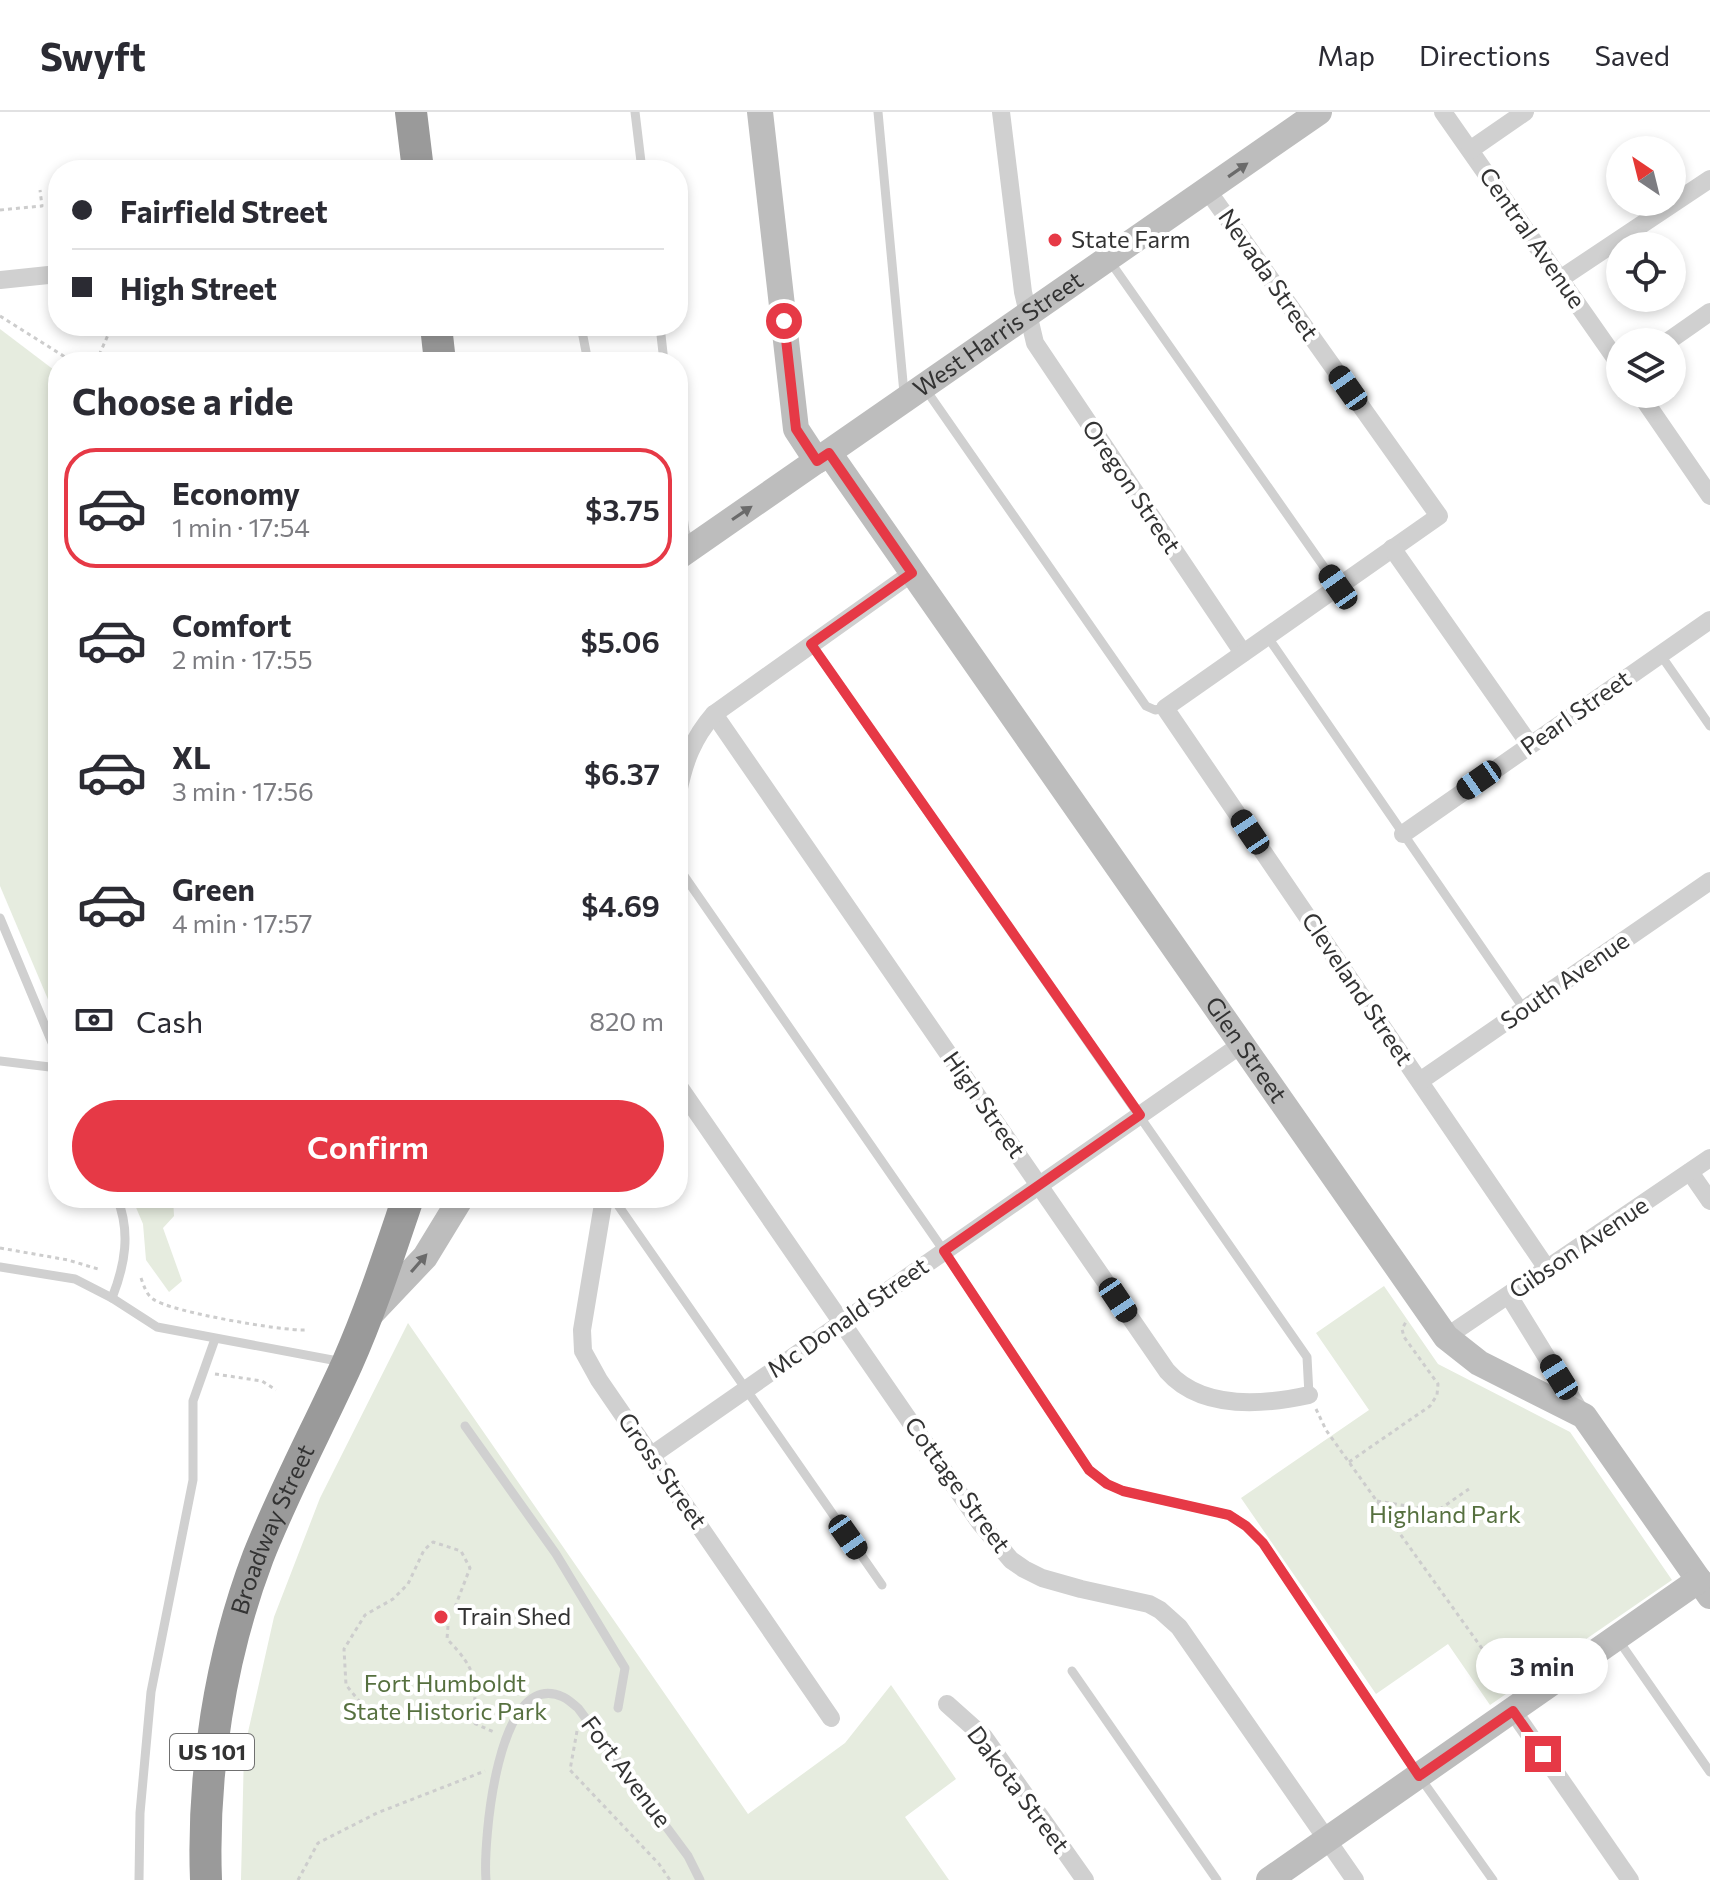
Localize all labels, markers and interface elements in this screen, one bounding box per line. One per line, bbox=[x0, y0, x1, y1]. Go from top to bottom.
text: Swyft bbox=[40, 32, 146, 79]
text: Map bbox=[1317, 38, 1375, 72]
text: Directions bbox=[1419, 38, 1550, 72]
text: Saved bbox=[1594, 38, 1670, 72]
north arrow bbox=[1606, 136, 1686, 216]
map controls bbox=[1606, 136, 1686, 408]
street label: Central Avenue bbox=[1474, 161, 1593, 313]
one-way arrow bbox=[1228, 162, 1249, 178]
text: Fairfield Street bbox=[120, 192, 328, 229]
street label: Nevada Street bbox=[1213, 203, 1325, 346]
place label: State Farm bbox=[1071, 224, 1191, 253]
marker: State Farm bbox=[1046, 231, 1064, 249]
button: locate bbox=[1606, 232, 1686, 312]
street label: West Harris Street bbox=[907, 264, 1088, 402]
text: High Street bbox=[120, 269, 277, 306]
route start bbox=[766, 303, 802, 339]
button: layers bbox=[1606, 328, 1686, 408]
car bbox=[1324, 361, 1372, 415]
text: Choose a ride bbox=[72, 378, 293, 422]
street label: Oregon Street bbox=[1077, 414, 1188, 559]
icon: car bbox=[76, 472, 148, 544]
text: Economy bbox=[172, 474, 300, 511]
text: $3.75 bbox=[585, 490, 660, 527]
one-way arrow bbox=[732, 505, 753, 520]
text: 1 min · 17:54 bbox=[172, 511, 310, 542]
car bbox=[1314, 560, 1362, 614]
icon: car bbox=[76, 604, 148, 676]
text: Comfort bbox=[172, 606, 291, 643]
text: $5.06 bbox=[581, 622, 660, 659]
text: 2 min · 17:55 bbox=[172, 643, 313, 674]
street label: Pearl Street bbox=[1514, 663, 1636, 760]
icon: car bbox=[76, 736, 148, 808]
text: XL bbox=[172, 738, 211, 775]
text: $6.37 bbox=[584, 754, 660, 791]
car bbox=[1452, 756, 1506, 804]
text: 3 min · 17:56 bbox=[172, 775, 314, 806]
car bbox=[1227, 805, 1273, 859]
icon: car bbox=[76, 868, 148, 940]
text: Green bbox=[172, 870, 255, 907]
text: $4.69 bbox=[581, 886, 660, 923]
street label: Cleveland Street bbox=[1296, 906, 1420, 1070]
text: 4 min · 17:57 bbox=[172, 907, 313, 938]
street label: South Avenue bbox=[1494, 925, 1634, 1035]
street label: Glen Street bbox=[1200, 991, 1294, 1108]
icon: cash bbox=[72, 998, 116, 1042]
text: Cash bbox=[136, 1002, 203, 1039]
text: 820 m bbox=[589, 1005, 664, 1036]
street label: High Street bbox=[938, 1045, 1033, 1163]
button: Confirm bbox=[72, 1100, 664, 1192]
street label: Gibson Avenue bbox=[1503, 1190, 1653, 1304]
street label: Mc Donald Street bbox=[761, 1250, 933, 1383]
one-way arrow bbox=[410, 1253, 427, 1273]
car bbox=[1095, 1273, 1141, 1327]
car bbox=[1536, 1350, 1582, 1404]
street label: Gross Street bbox=[613, 1406, 714, 1534]
street label: Cottage Street bbox=[899, 1411, 1017, 1558]
street label: Broadway Street bbox=[224, 1439, 320, 1618]
park label: Highland Park bbox=[1369, 1499, 1521, 1528]
car bbox=[824, 1510, 872, 1564]
place label: Train Shed bbox=[457, 1601, 571, 1630]
marker: Train Shed bbox=[432, 1608, 450, 1626]
callout: 3 min bbox=[1477, 1638, 1609, 1694]
text: 3 min bbox=[1510, 1650, 1574, 1681]
park label: Fort Humboldt State Historic Park bbox=[343, 1668, 547, 1725]
street label: Fort Avenue bbox=[576, 1710, 678, 1832]
street label: Dakota Street bbox=[962, 1720, 1077, 1859]
road number: US 101 bbox=[170, 1734, 254, 1770]
route end bbox=[1525, 1736, 1561, 1772]

